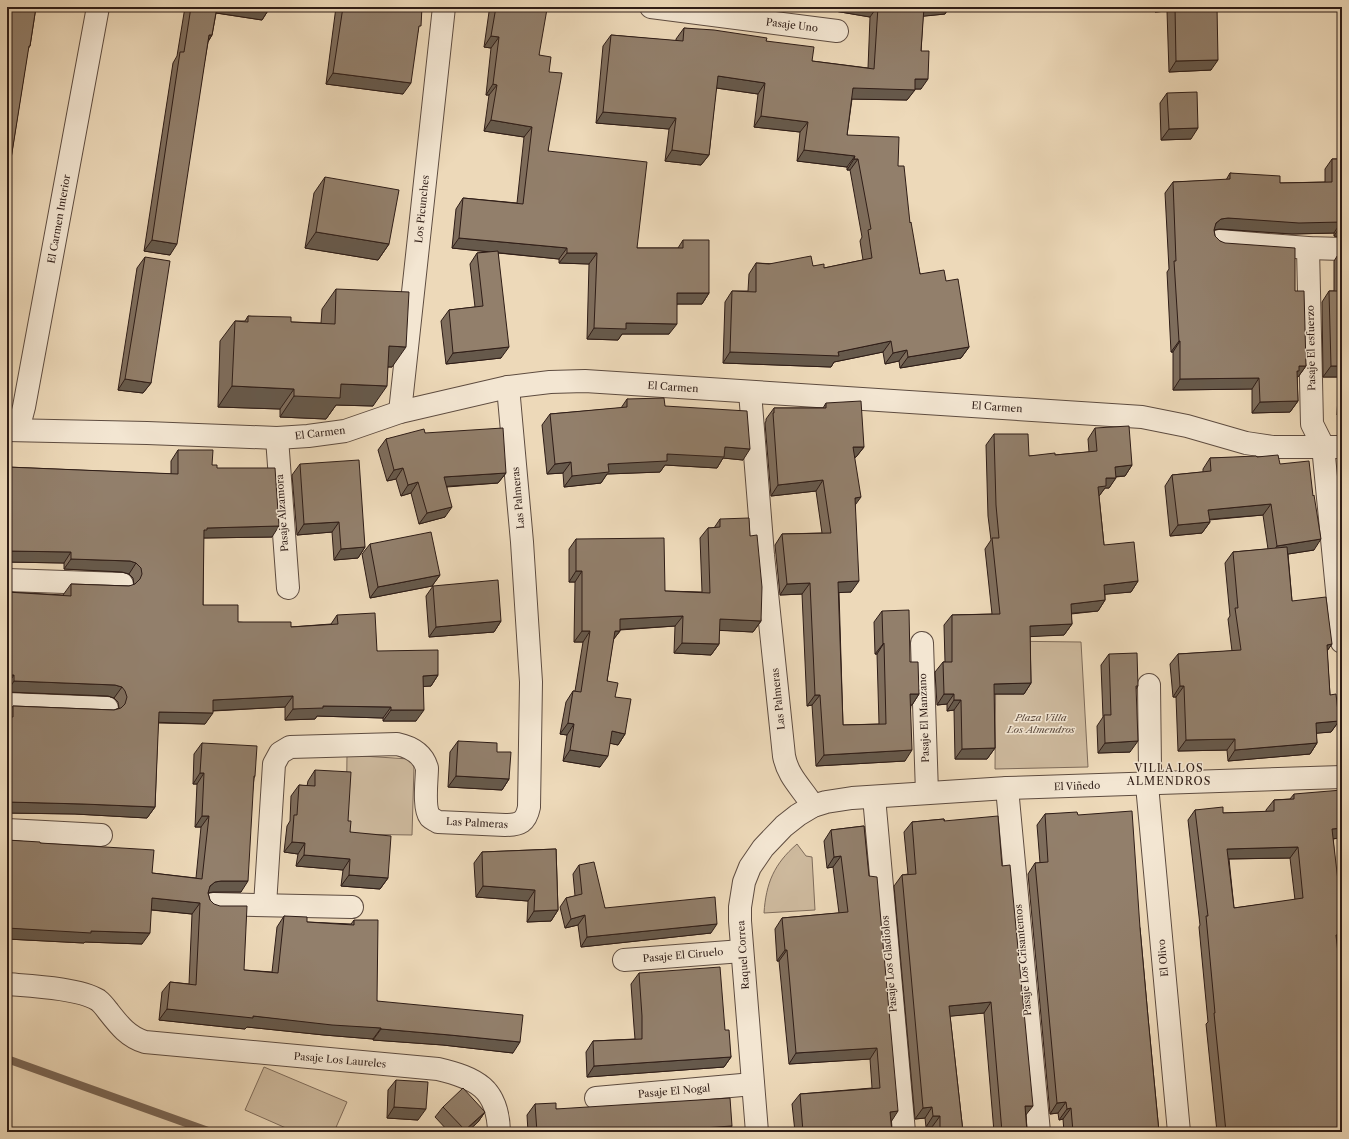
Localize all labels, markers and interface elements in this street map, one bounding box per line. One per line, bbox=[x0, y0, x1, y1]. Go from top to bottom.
street label: Pasaje Uno bbox=[765, 15, 819, 35]
street label: El Carmen Interior bbox=[45, 173, 73, 265]
street label: Los Picunches bbox=[412, 174, 432, 244]
street label: Pasaje El esfuerzo bbox=[1304, 305, 1318, 391]
street label: El Carmen bbox=[647, 379, 700, 395]
street label: El Carmen bbox=[971, 399, 1024, 415]
street label: El Carmen bbox=[294, 423, 347, 443]
street label: Las Palmeras bbox=[509, 466, 527, 530]
street label: Pasaje Alzamora bbox=[273, 473, 291, 552]
street label: Las Palmeras bbox=[768, 667, 788, 731]
street label: Pasaje El Manzano bbox=[916, 673, 932, 763]
park label: Plaza Villa Los Almendros bbox=[1006, 711, 1076, 736]
district label: VILLA LOS ALMENDROS bbox=[1126, 761, 1211, 788]
street label: El Viñedo bbox=[1054, 779, 1100, 793]
street label: Las Palmeras bbox=[446, 815, 508, 831]
street label: Pasaje Los Crisantemos bbox=[1012, 904, 1034, 1016]
street label: Pasaje Los Gladiolos bbox=[878, 915, 900, 1013]
street label: Raquel Correa bbox=[734, 919, 752, 990]
street label: El Olivo bbox=[1155, 939, 1171, 977]
street label: Pasaje El Ciruelo bbox=[642, 945, 724, 965]
street label: Pasaje Los Laureles bbox=[293, 1049, 387, 1071]
street label: Pasaje El Nogal bbox=[637, 1081, 711, 1101]

